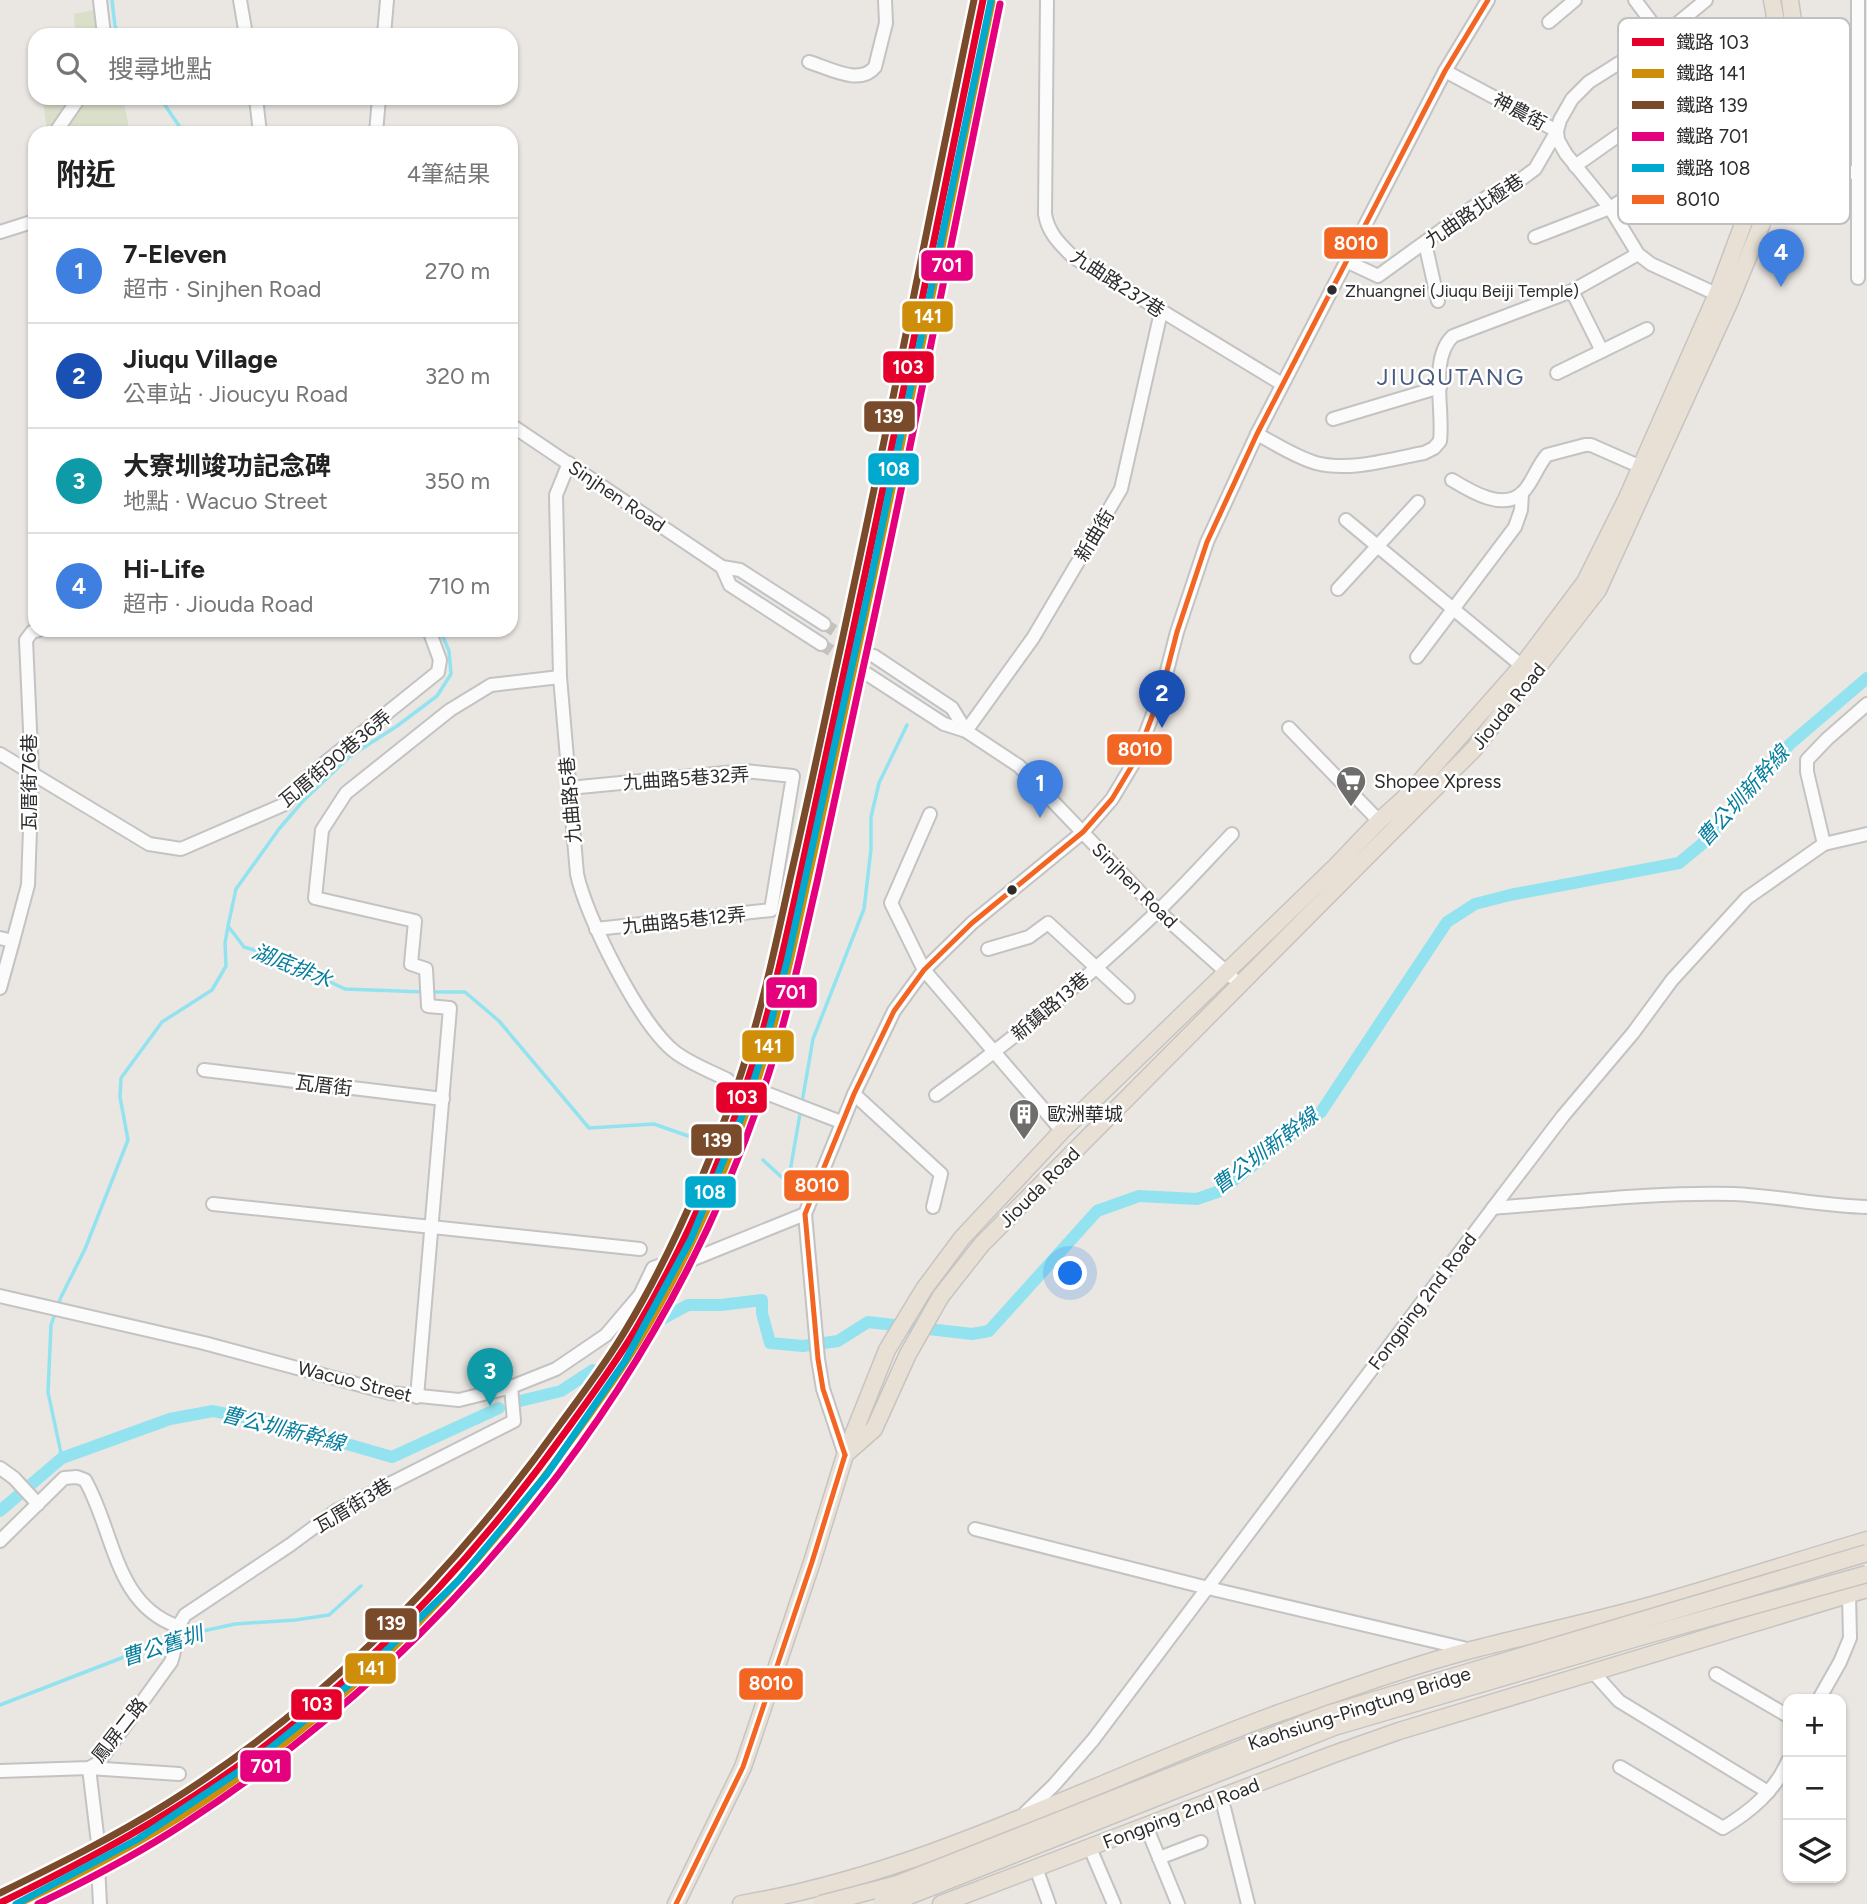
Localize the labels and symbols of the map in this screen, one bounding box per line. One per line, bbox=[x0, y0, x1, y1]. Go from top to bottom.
legend bbox=[1618, 18, 1850, 224]
text: 鐵路 103 bbox=[1676, 31, 1749, 54]
text: 鐵路 141 bbox=[1676, 62, 1746, 85]
street label: 神農街 bbox=[1489, 88, 1550, 135]
text: 鐵路 139 bbox=[1676, 94, 1748, 117]
text: 鐵路 701 bbox=[1676, 125, 1749, 148]
text: 鐵路 108 bbox=[1676, 157, 1750, 180]
street label: 九曲路北極巷 bbox=[1421, 169, 1528, 252]
text: 8010 bbox=[1676, 188, 1720, 211]
line badge: 8010 bbox=[1323, 226, 1389, 260]
pin: 4 bbox=[1758, 229, 1804, 287]
text: 8010 bbox=[1334, 232, 1378, 255]
street label: 九曲路237巷 bbox=[1067, 245, 1169, 322]
line badge: 701 bbox=[920, 249, 974, 282]
text: 701 bbox=[932, 254, 962, 277]
place label: Zhuangnei (Jiuqu Beiji Temple) bbox=[1345, 281, 1579, 301]
marker: Zhuangnei (Jiuqu Beiji Temple) bbox=[1325, 283, 1339, 297]
line badge: 141 bbox=[901, 300, 954, 333]
text: 141 bbox=[914, 305, 942, 328]
line badge: 103 bbox=[882, 350, 935, 384]
text: 103 bbox=[893, 356, 923, 379]
district label: JIUQUTANG bbox=[1377, 363, 1525, 391]
line badge: 139 bbox=[863, 400, 916, 433]
text: 139 bbox=[874, 405, 904, 428]
line badge: 108 bbox=[867, 452, 920, 486]
street label: Sinjhen Road bbox=[564, 456, 669, 537]
text: 108 bbox=[878, 458, 910, 481]
street label: 新曲街 bbox=[1070, 505, 1119, 566]
street label: Jiouda Road bbox=[1466, 658, 1550, 754]
pin: 2 bbox=[1139, 670, 1185, 728]
street label: 瓦厝街90巷36弄 bbox=[275, 705, 396, 812]
line badge: 8010 bbox=[1106, 733, 1173, 766]
street label: 瓦厝街76巷 bbox=[18, 734, 41, 830]
text: 8010 bbox=[1118, 738, 1162, 761]
water label: 曹公圳新幹線 bbox=[1691, 739, 1795, 851]
street label: 九曲路5巷 bbox=[555, 756, 586, 844]
pin: 1 bbox=[1017, 760, 1063, 818]
street label: 九曲路5巷32弄 bbox=[622, 763, 750, 794]
supermarket icon: Shopee Xpress bbox=[1334, 764, 1368, 808]
place label: Shopee Xpress bbox=[1374, 770, 1501, 793]
street label: Sinjhen Road bbox=[1087, 838, 1182, 933]
unlabelled marker bbox=[1005, 883, 1019, 897]
street label: 九曲路5巷12弄 bbox=[621, 903, 747, 938]
water label: 湖底排水 bbox=[249, 938, 337, 993]
street label: 新鎮路13巷 bbox=[1007, 967, 1094, 1045]
line badge: 701 bbox=[765, 976, 818, 1009]
text: 701 bbox=[776, 981, 806, 1004]
line badge: 141 bbox=[741, 1029, 795, 1063]
text: 141 bbox=[754, 1035, 782, 1058]
street label: 瓦厝街 bbox=[294, 1071, 354, 1100]
line badge: 103 bbox=[715, 1081, 768, 1114]
text: 103 bbox=[727, 1086, 757, 1109]
building icon: 歐洲華城 bbox=[1007, 1097, 1041, 1141]
water label: 曹公圳新幹線 bbox=[1207, 1102, 1324, 1198]
place label: 歐洲華城 bbox=[1047, 1103, 1123, 1126]
line badge: 139 bbox=[690, 1123, 743, 1157]
text: 139 bbox=[702, 1129, 732, 1152]
street label: Jiouda Road bbox=[994, 1142, 1085, 1233]
line badge: 8010 bbox=[783, 1169, 850, 1202]
text: 8010 bbox=[795, 1174, 839, 1197]
line badge: 108 bbox=[684, 1175, 737, 1209]
text: 108 bbox=[694, 1181, 726, 1204]
street label: Fongping 2nd Road bbox=[1363, 1228, 1481, 1374]
your location bbox=[1053, 1256, 1087, 1290]
pin: 3 bbox=[467, 1348, 513, 1406]
street label: Wacuo Street bbox=[295, 1356, 414, 1407]
water label: 曹公圳新幹線 bbox=[219, 1401, 349, 1456]
street label: 瓦厝街3巷 bbox=[310, 1473, 396, 1538]
line badge: 139 bbox=[364, 1607, 418, 1641]
text: 139 bbox=[376, 1612, 406, 1635]
water label: 曹公舊圳 bbox=[118, 1620, 209, 1670]
line badge: 141 bbox=[344, 1652, 397, 1685]
text: 141 bbox=[357, 1657, 385, 1680]
street label: Kaohsiung-Pingtung Bridge bbox=[1245, 1662, 1473, 1755]
line badge: 8010 bbox=[738, 1667, 804, 1701]
text: 8010 bbox=[749, 1672, 793, 1695]
line badge: 103 bbox=[290, 1688, 343, 1721]
street label: 鳳屏二路 bbox=[87, 1693, 152, 1767]
text: 103 bbox=[302, 1693, 332, 1716]
line badge: 701 bbox=[239, 1749, 292, 1783]
text: 701 bbox=[251, 1755, 281, 1778]
street label: Fongping 2nd Road bbox=[1100, 1773, 1263, 1854]

